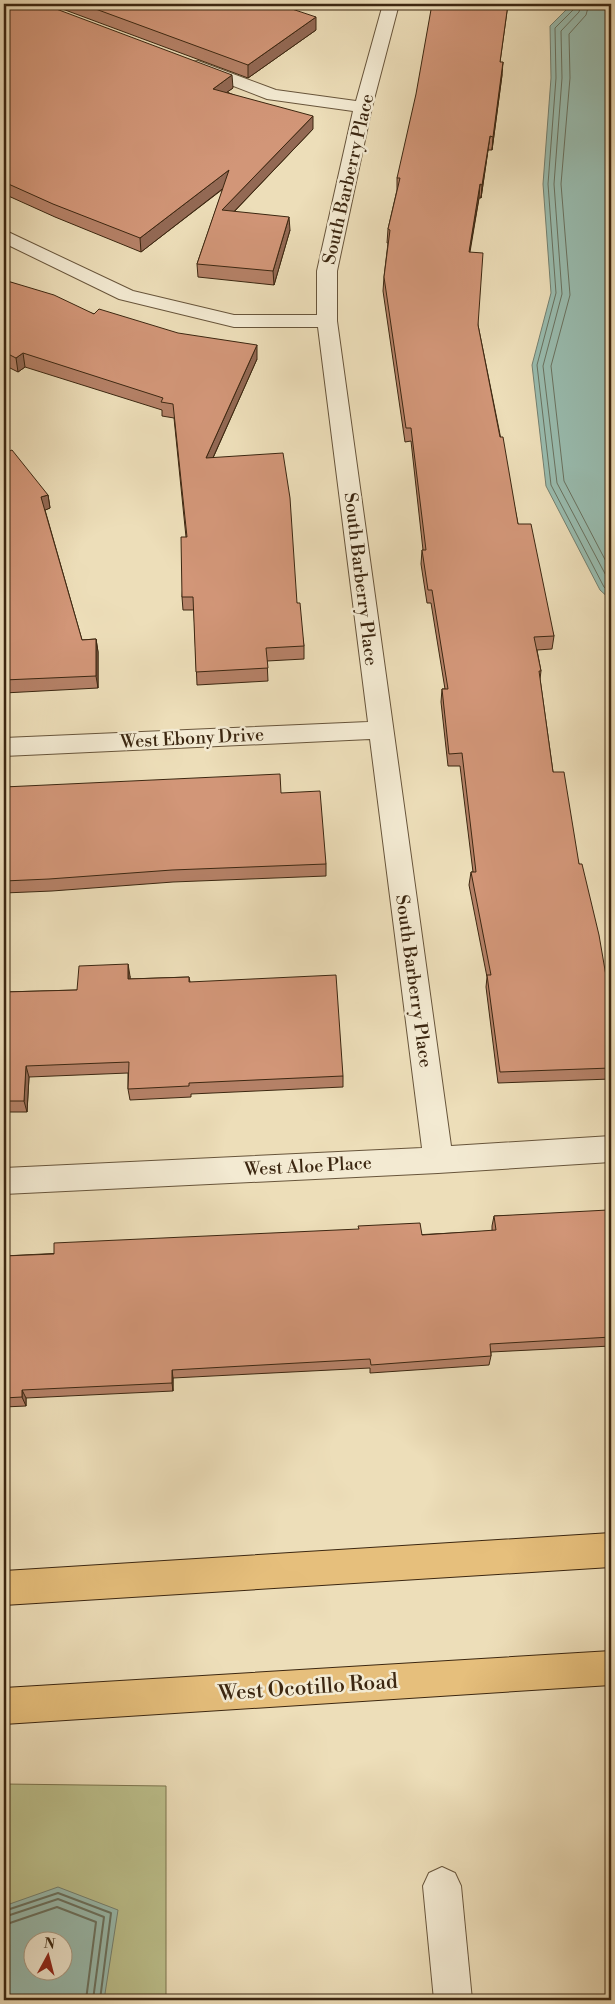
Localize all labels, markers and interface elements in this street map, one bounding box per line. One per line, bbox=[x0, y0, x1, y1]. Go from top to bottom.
street label: South Barberry Place bbox=[318, 92, 379, 267]
street label: South Barberry Place bbox=[338, 491, 383, 667]
street label: West Ebony Drive bbox=[118, 723, 265, 754]
street label: South Barberry Place bbox=[390, 893, 437, 1069]
street label: West Aloe Place bbox=[243, 1152, 372, 1181]
street label: West Ocotillo Road bbox=[217, 1669, 399, 1707]
north arrow bbox=[22, 1932, 72, 1982]
text: N bbox=[43, 1934, 56, 1954]

